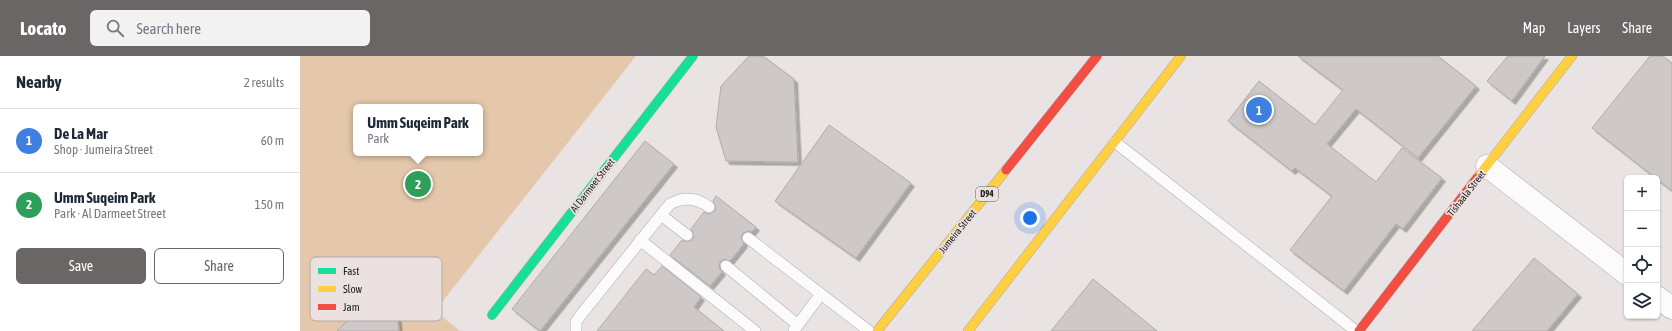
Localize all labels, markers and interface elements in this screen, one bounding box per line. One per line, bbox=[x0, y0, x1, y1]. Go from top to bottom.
search box bbox=[90, 10, 370, 46]
text: Locato bbox=[20, 17, 66, 39]
icon: search bbox=[104, 17, 126, 39]
text: Search here bbox=[136, 20, 201, 37]
text: Map bbox=[1523, 20, 1545, 36]
text: Layers bbox=[1567, 20, 1600, 36]
text: Share bbox=[1622, 20, 1652, 36]
text: Nearby bbox=[16, 72, 62, 92]
text: 2 results bbox=[244, 75, 284, 90]
pin: 1 bbox=[1246, 95, 1272, 125]
popup bbox=[353, 104, 483, 156]
text: Umm Suqeim Park bbox=[367, 114, 469, 131]
text: De La Mar bbox=[54, 125, 108, 142]
text: Park bbox=[367, 131, 389, 146]
text: 1 bbox=[26, 133, 32, 148]
text: 60 m bbox=[261, 133, 284, 148]
text: Shop · Jumeira Street bbox=[54, 142, 153, 157]
street label: Al Darmeet Street bbox=[568, 156, 617, 214]
street label: Tishaala Street bbox=[1445, 168, 1488, 218]
pin: 2 bbox=[405, 169, 431, 199]
map controls bbox=[1624, 175, 1660, 319]
button: + bbox=[1624, 175, 1660, 211]
road number: D94 bbox=[976, 187, 998, 201]
text: Umm Suqeim Park bbox=[54, 189, 155, 206]
text: 2 bbox=[26, 197, 32, 212]
text: 150 m bbox=[255, 197, 284, 212]
text: Park · Al Darmeet Street bbox=[54, 206, 166, 221]
street label: Jumeira Street bbox=[937, 207, 978, 255]
your location bbox=[1020, 208, 1040, 228]
button: − bbox=[1624, 211, 1660, 247]
button: locate bbox=[1624, 247, 1660, 283]
button: Save bbox=[16, 248, 146, 284]
button: Share bbox=[154, 248, 284, 284]
legend bbox=[310, 257, 442, 321]
text: Fast bbox=[343, 265, 359, 277]
text: Slow bbox=[343, 283, 362, 295]
button: layers bbox=[1624, 283, 1660, 319]
text: Jam bbox=[343, 301, 360, 313]

